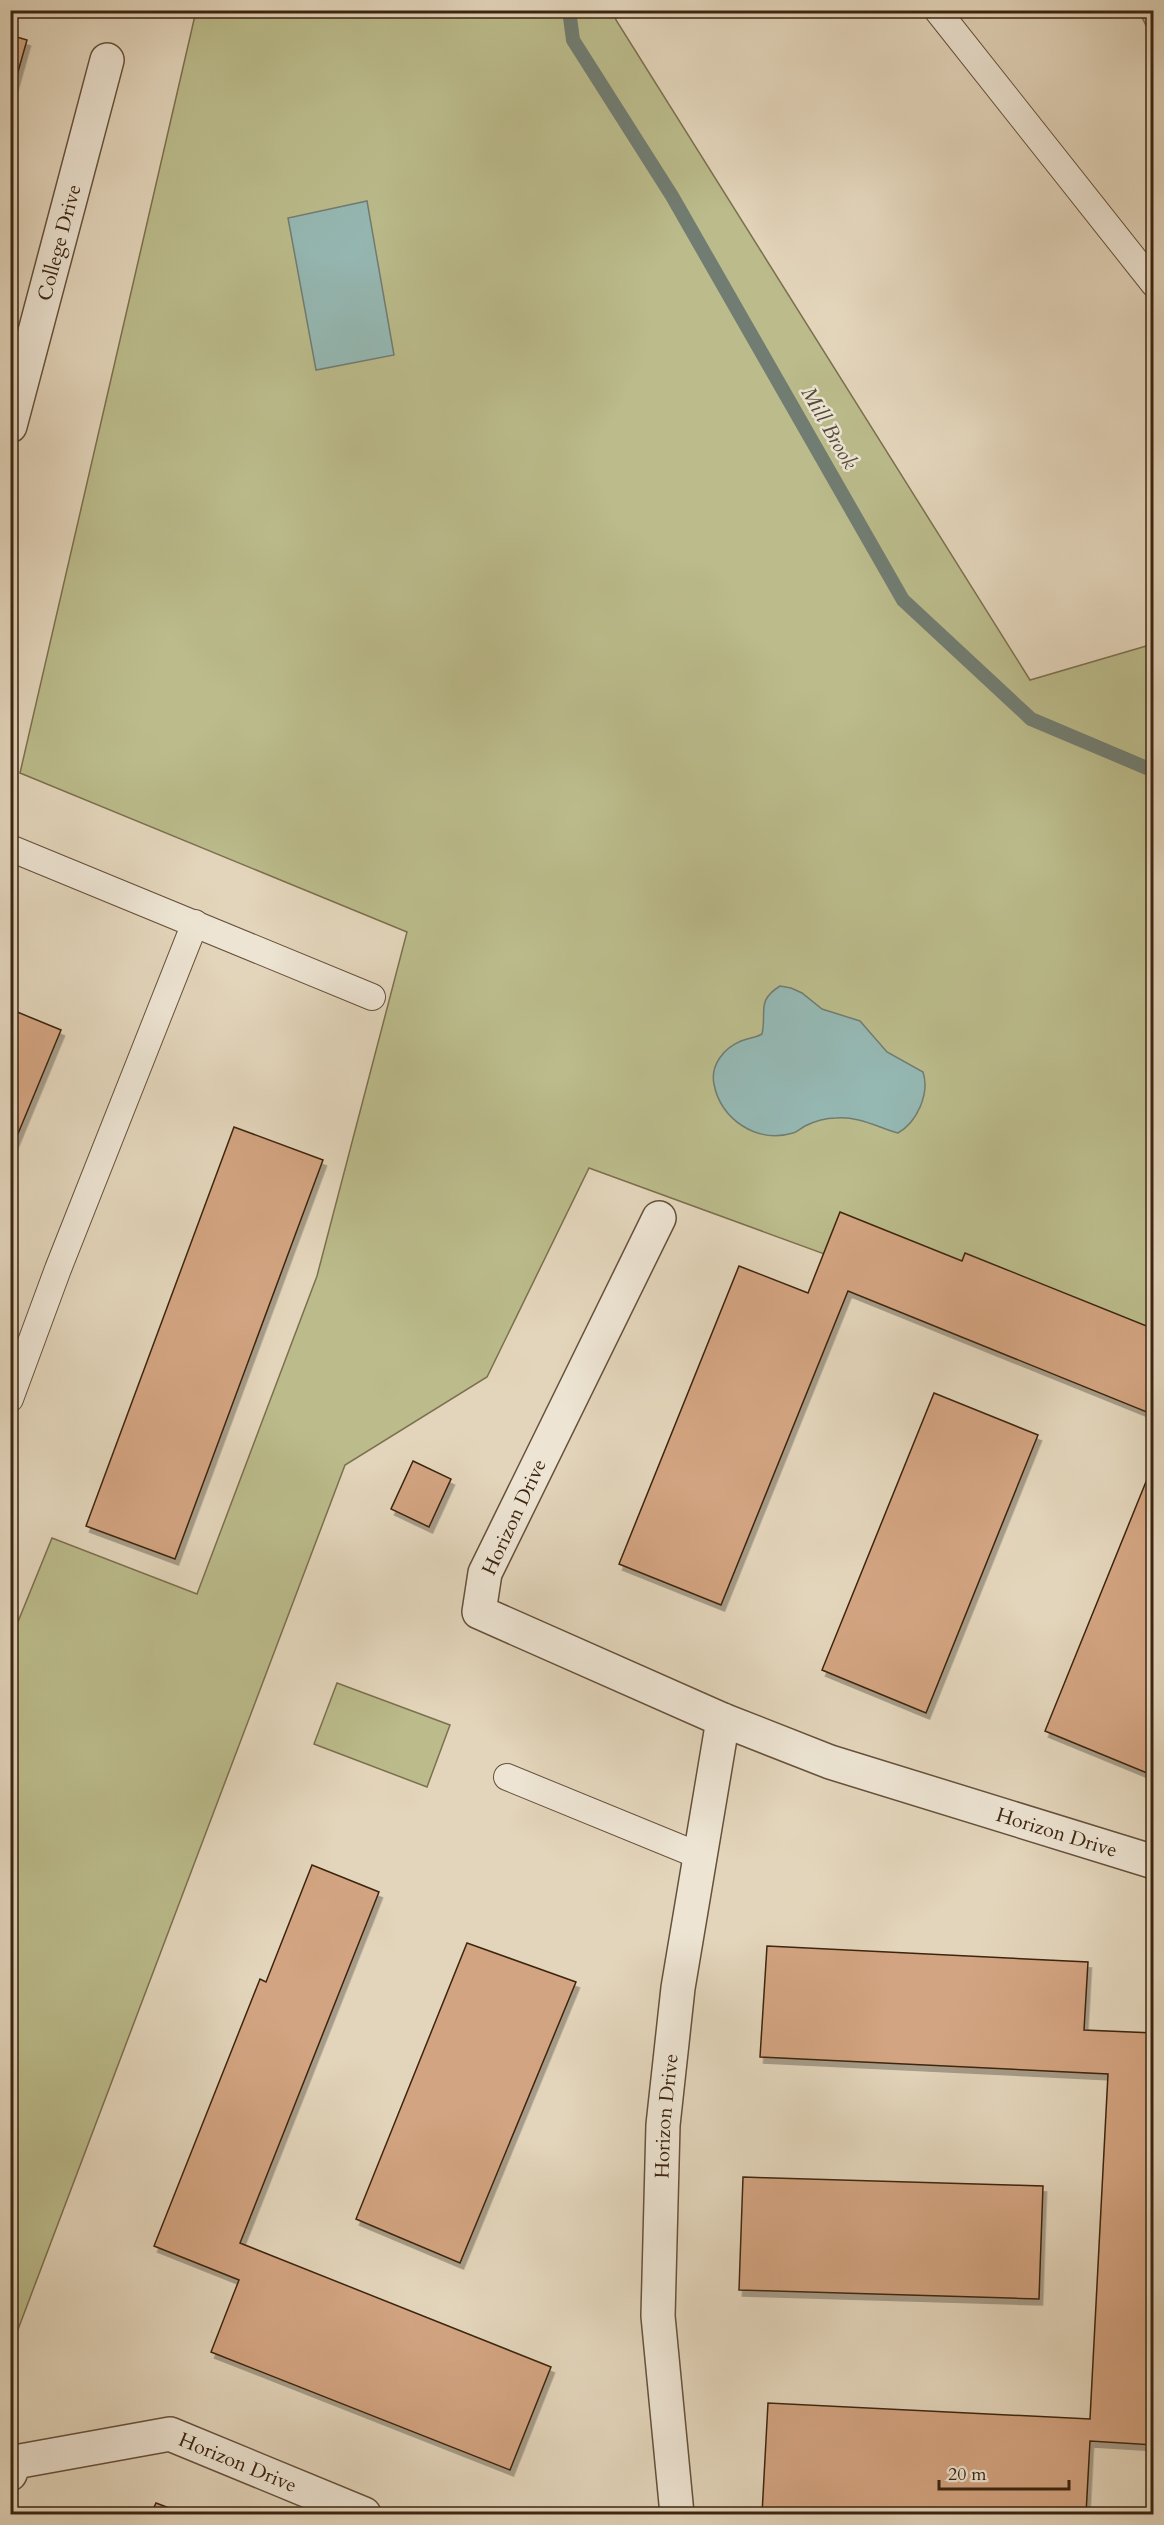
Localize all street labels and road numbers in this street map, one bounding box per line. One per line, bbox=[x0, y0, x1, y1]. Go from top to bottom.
street label: College Drive bbox=[30, 181, 87, 304]
street label: Horizon Drive bbox=[475, 1455, 553, 1579]
street label: Horizon Drive bbox=[993, 1801, 1121, 1863]
street label: Horizon Drive bbox=[648, 2052, 684, 2179]
street label: Horizon Drive bbox=[175, 2426, 301, 2498]

